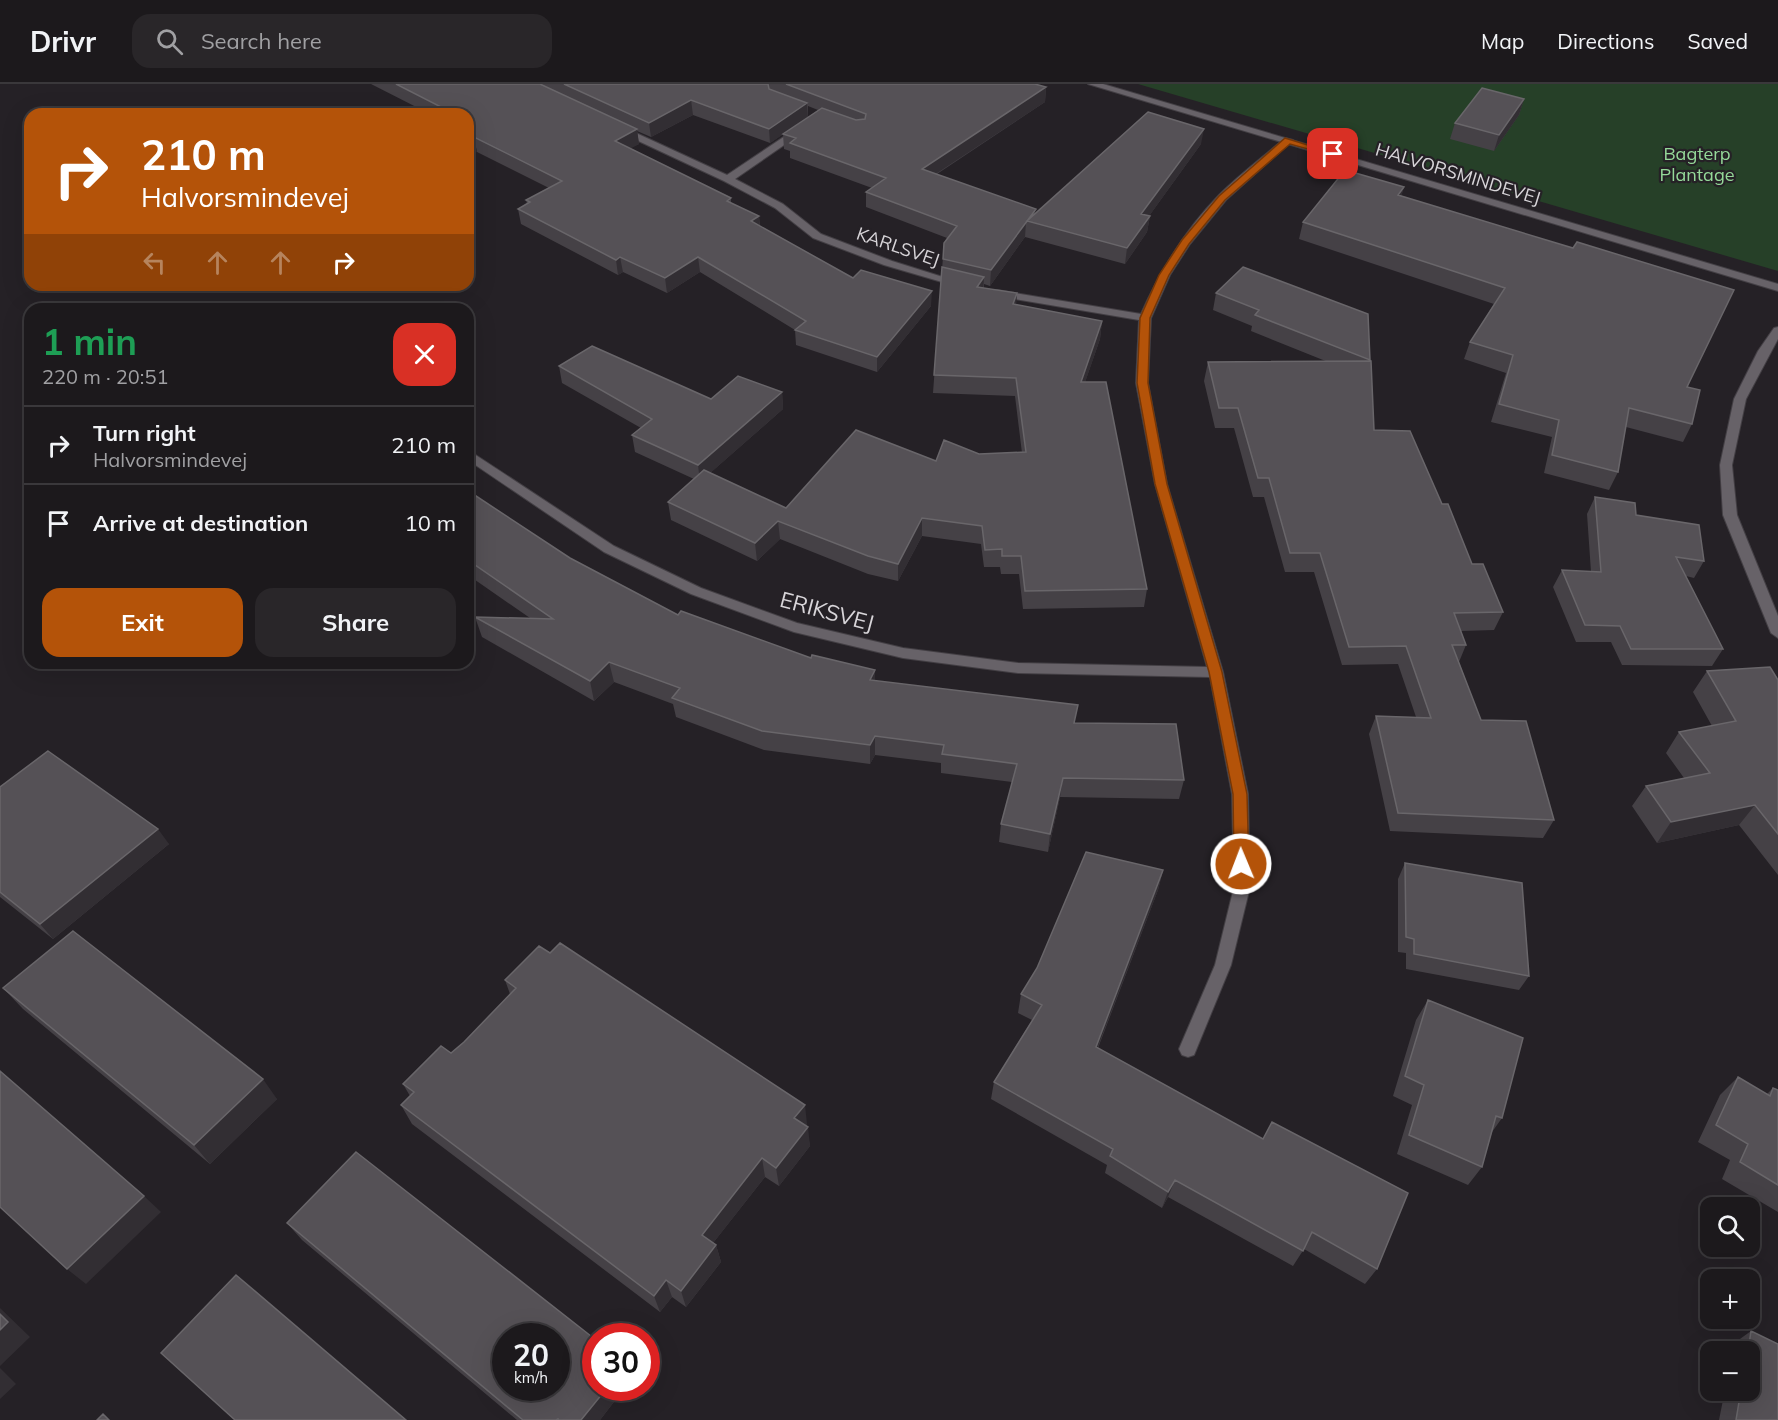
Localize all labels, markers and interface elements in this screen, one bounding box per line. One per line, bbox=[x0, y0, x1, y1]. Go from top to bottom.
search box bbox=[132, 14, 552, 68]
text: Drivr bbox=[30, 24, 96, 59]
icon: search bbox=[153, 25, 186, 58]
text: Search here bbox=[201, 27, 322, 55]
text: Map bbox=[1481, 28, 1524, 54]
text: Directions bbox=[1557, 28, 1654, 54]
text: Saved bbox=[1687, 28, 1748, 54]
text: 210 m bbox=[141, 128, 266, 181]
pin bbox=[1307, 128, 1358, 179]
icon: right bbox=[42, 132, 120, 210]
icon: arrive bbox=[1316, 137, 1349, 170]
street label: HALVORSMINDEVEJ bbox=[1373, 137, 1544, 210]
park label: Bagterp Plantage bbox=[1659, 142, 1735, 186]
text: Halvorsmindevej bbox=[141, 180, 349, 214]
street label: KARLSVEJ bbox=[854, 222, 943, 271]
icon: left bbox=[138, 246, 171, 279]
icon: ahead bbox=[201, 246, 234, 279]
icon: ahead bbox=[264, 246, 297, 279]
icon: right bbox=[327, 246, 360, 279]
text: 1 min bbox=[42, 319, 137, 364]
button: close bbox=[393, 323, 456, 386]
text: 220 m · 20:51 bbox=[42, 364, 168, 389]
text: Turn right bbox=[93, 419, 196, 447]
icon: right bbox=[42, 429, 75, 462]
text: 210 m bbox=[391, 431, 456, 459]
text: Halvorsmindevej bbox=[93, 447, 247, 472]
icon: arrive bbox=[42, 507, 75, 540]
text: Arrive at destination bbox=[93, 509, 308, 537]
text: 10 m bbox=[405, 509, 456, 537]
street label: ERIKSVEJ bbox=[777, 585, 877, 637]
button: Exit bbox=[42, 588, 243, 657]
button: Share bbox=[255, 588, 456, 657]
position arrow bbox=[1209, 832, 1273, 896]
map controls bbox=[1700, 1197, 1760, 1401]
button: search bbox=[1700, 1197, 1760, 1257]
button: + bbox=[1700, 1269, 1760, 1329]
speed limit sign: 30 bbox=[582, 1323, 660, 1401]
text: 20 bbox=[513, 1336, 549, 1374]
button: − bbox=[1700, 1341, 1760, 1401]
text: km/h bbox=[514, 1368, 548, 1387]

